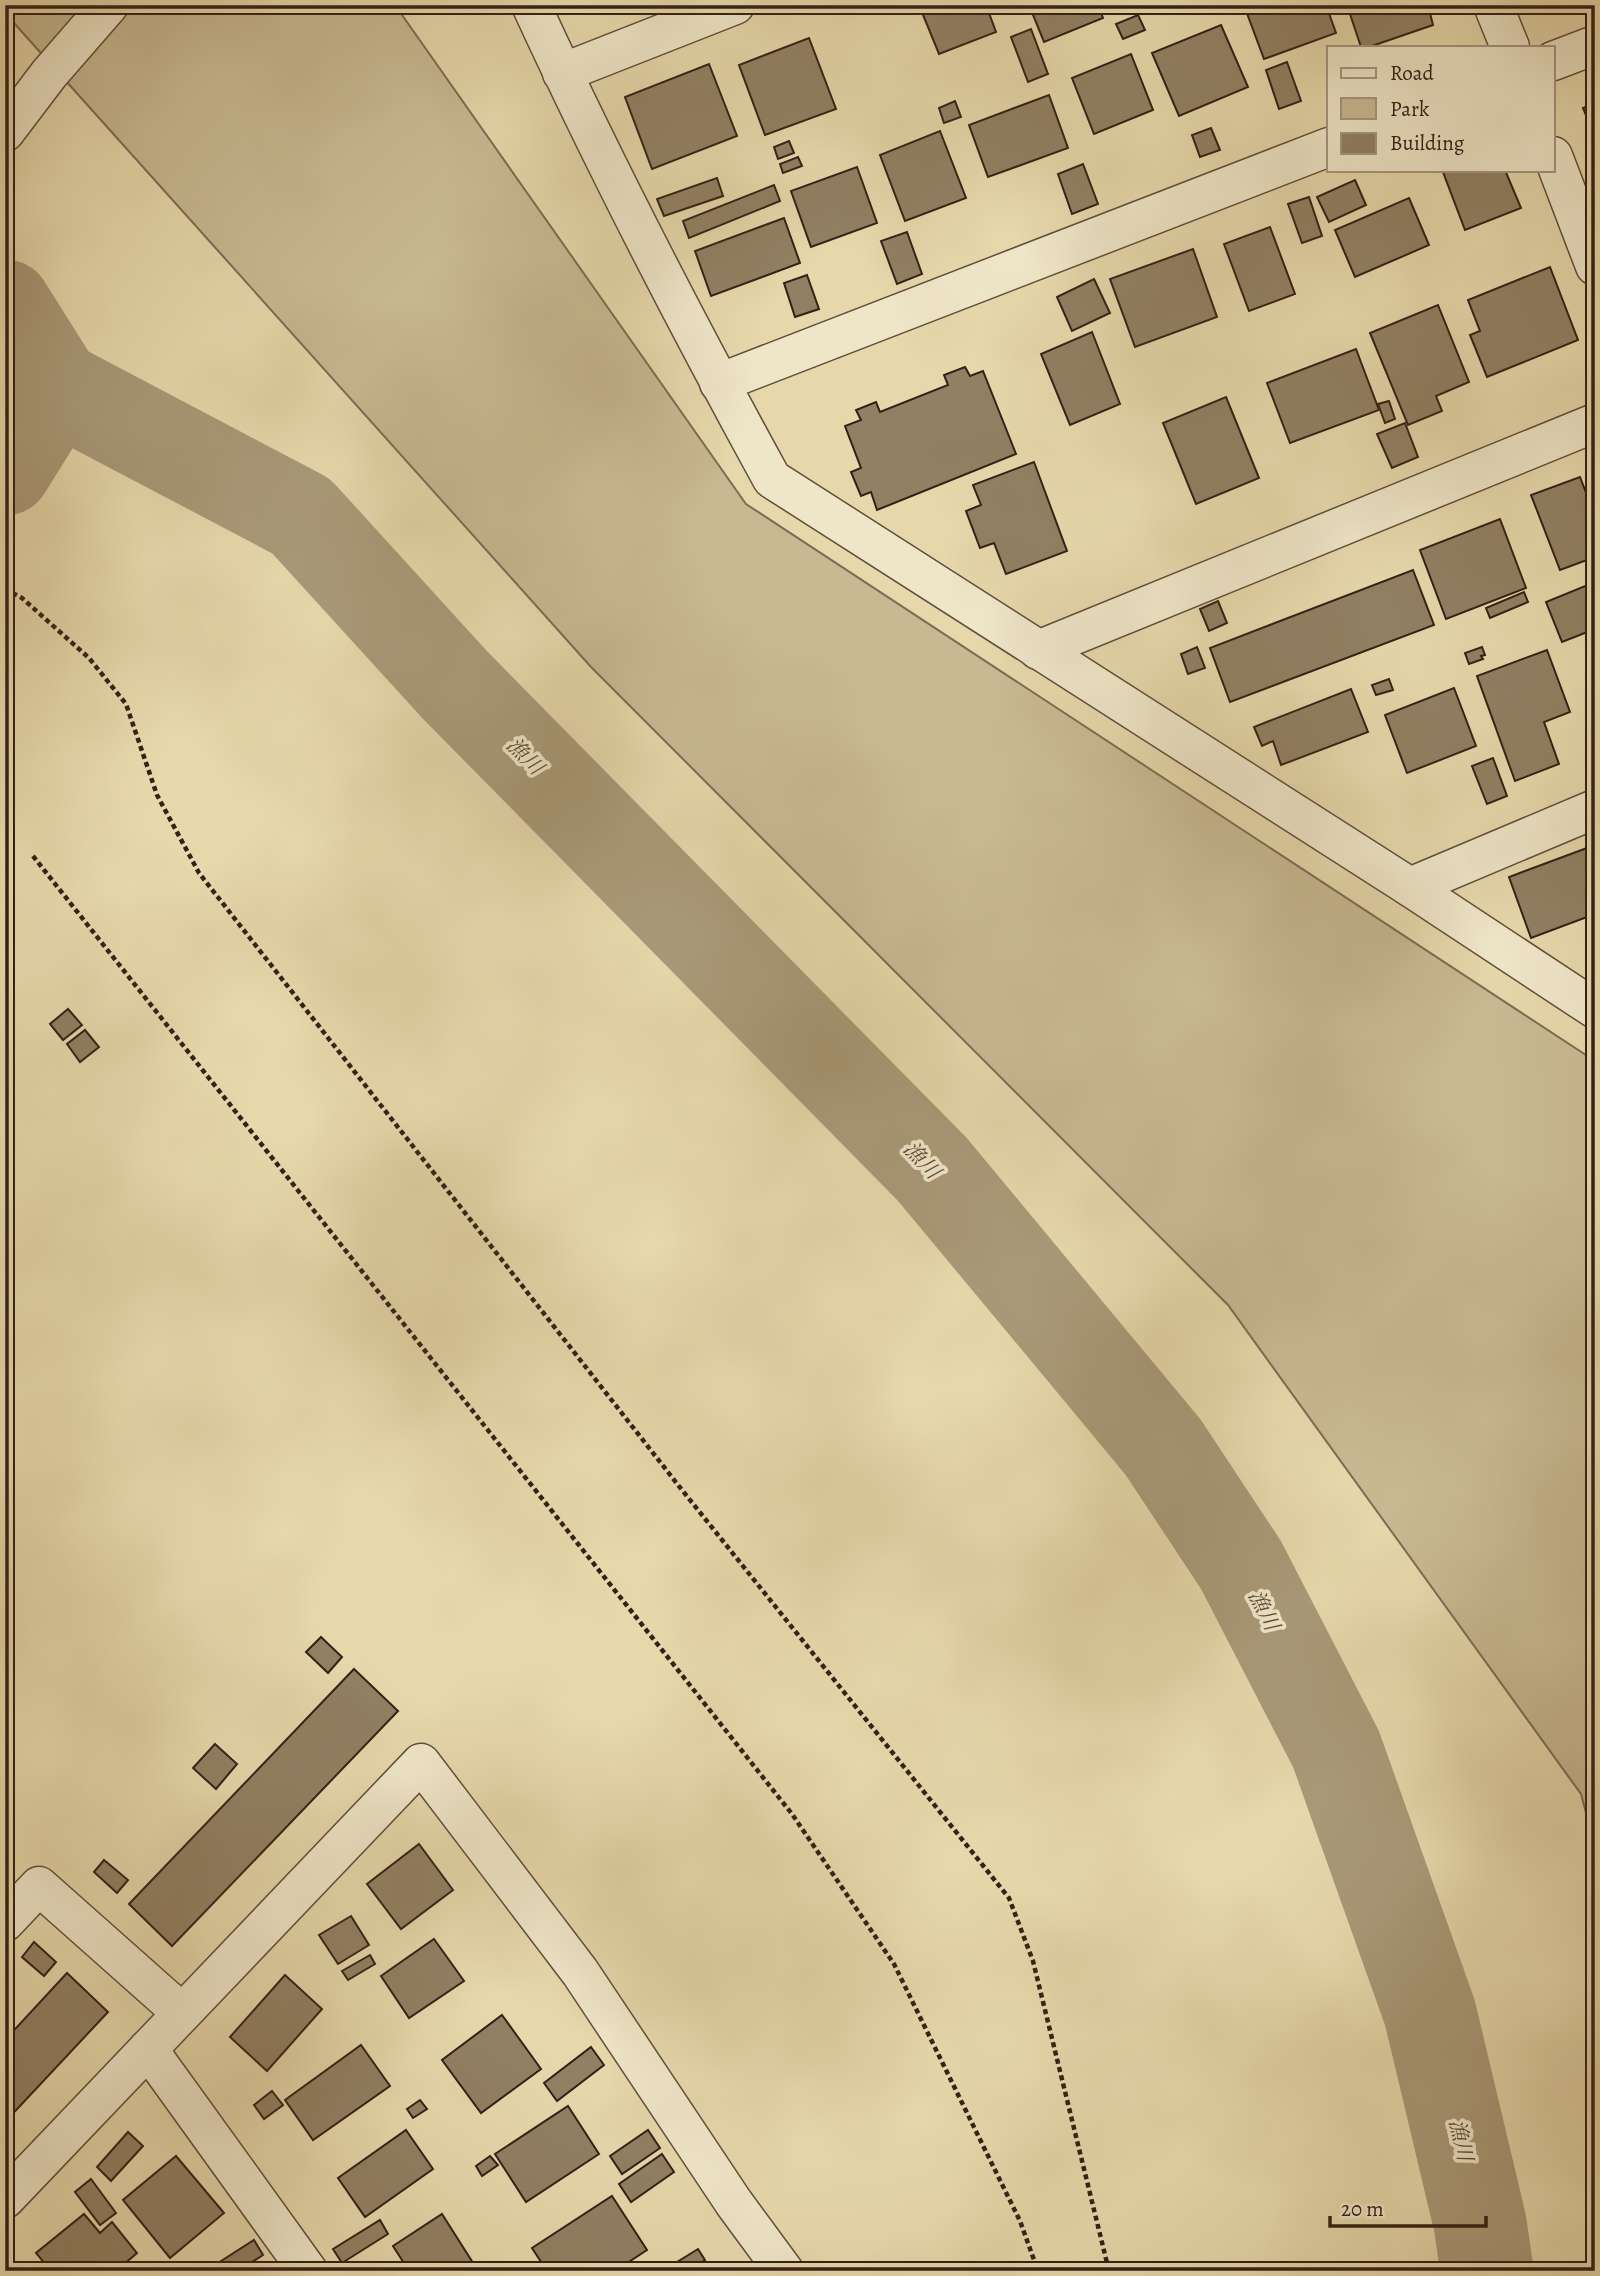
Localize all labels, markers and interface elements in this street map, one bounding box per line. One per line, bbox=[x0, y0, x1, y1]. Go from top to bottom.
legend bbox=[1327, 46, 1554, 172]
text: Road bbox=[1390, 59, 1434, 87]
text: Park bbox=[1390, 95, 1430, 123]
text: Building bbox=[1390, 129, 1465, 157]
water label: 漁川 bbox=[500, 731, 551, 782]
water label: 漁川 bbox=[897, 1135, 948, 1186]
water label: 漁川 bbox=[1242, 1585, 1287, 1637]
water label: 漁川 bbox=[1443, 2116, 1480, 2166]
scale bar bbox=[1330, 2185, 1486, 2229]
text: 20 m bbox=[1341, 2195, 1384, 2223]

